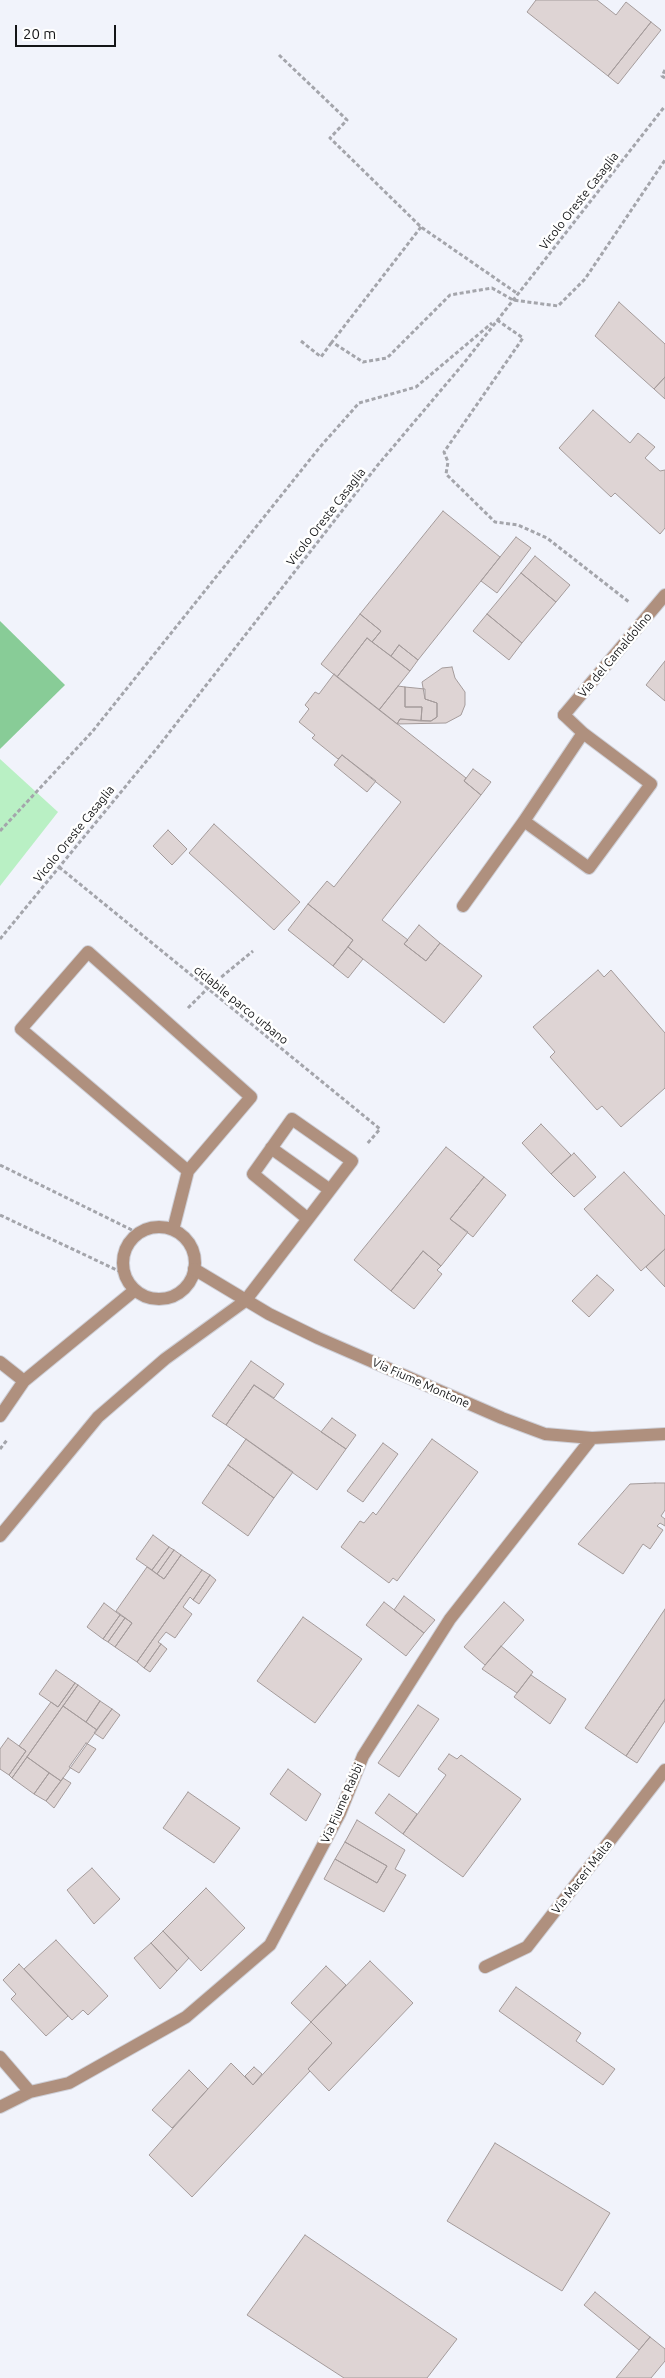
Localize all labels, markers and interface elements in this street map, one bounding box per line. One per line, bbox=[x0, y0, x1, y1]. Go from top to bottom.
scale bar bbox=[18, 15, 119, 47]
text: 20 m bbox=[23, 25, 56, 42]
street label: Vicolo Oreste Casaglia bbox=[536, 149, 622, 253]
street label: Vicolo Oreste Casaglia bbox=[283, 465, 369, 569]
street label: Via del Camaldolino bbox=[575, 610, 655, 700]
street label: Vicolo Oreste Casaglia bbox=[31, 783, 117, 885]
street label: ciclabile parco urbano bbox=[191, 962, 291, 1048]
street label: Via Fiume Montone bbox=[370, 1355, 472, 1411]
street label: Via Fiume Rabbi bbox=[318, 1761, 366, 1845]
street label: Via Maceri Malta bbox=[549, 1837, 615, 1917]

